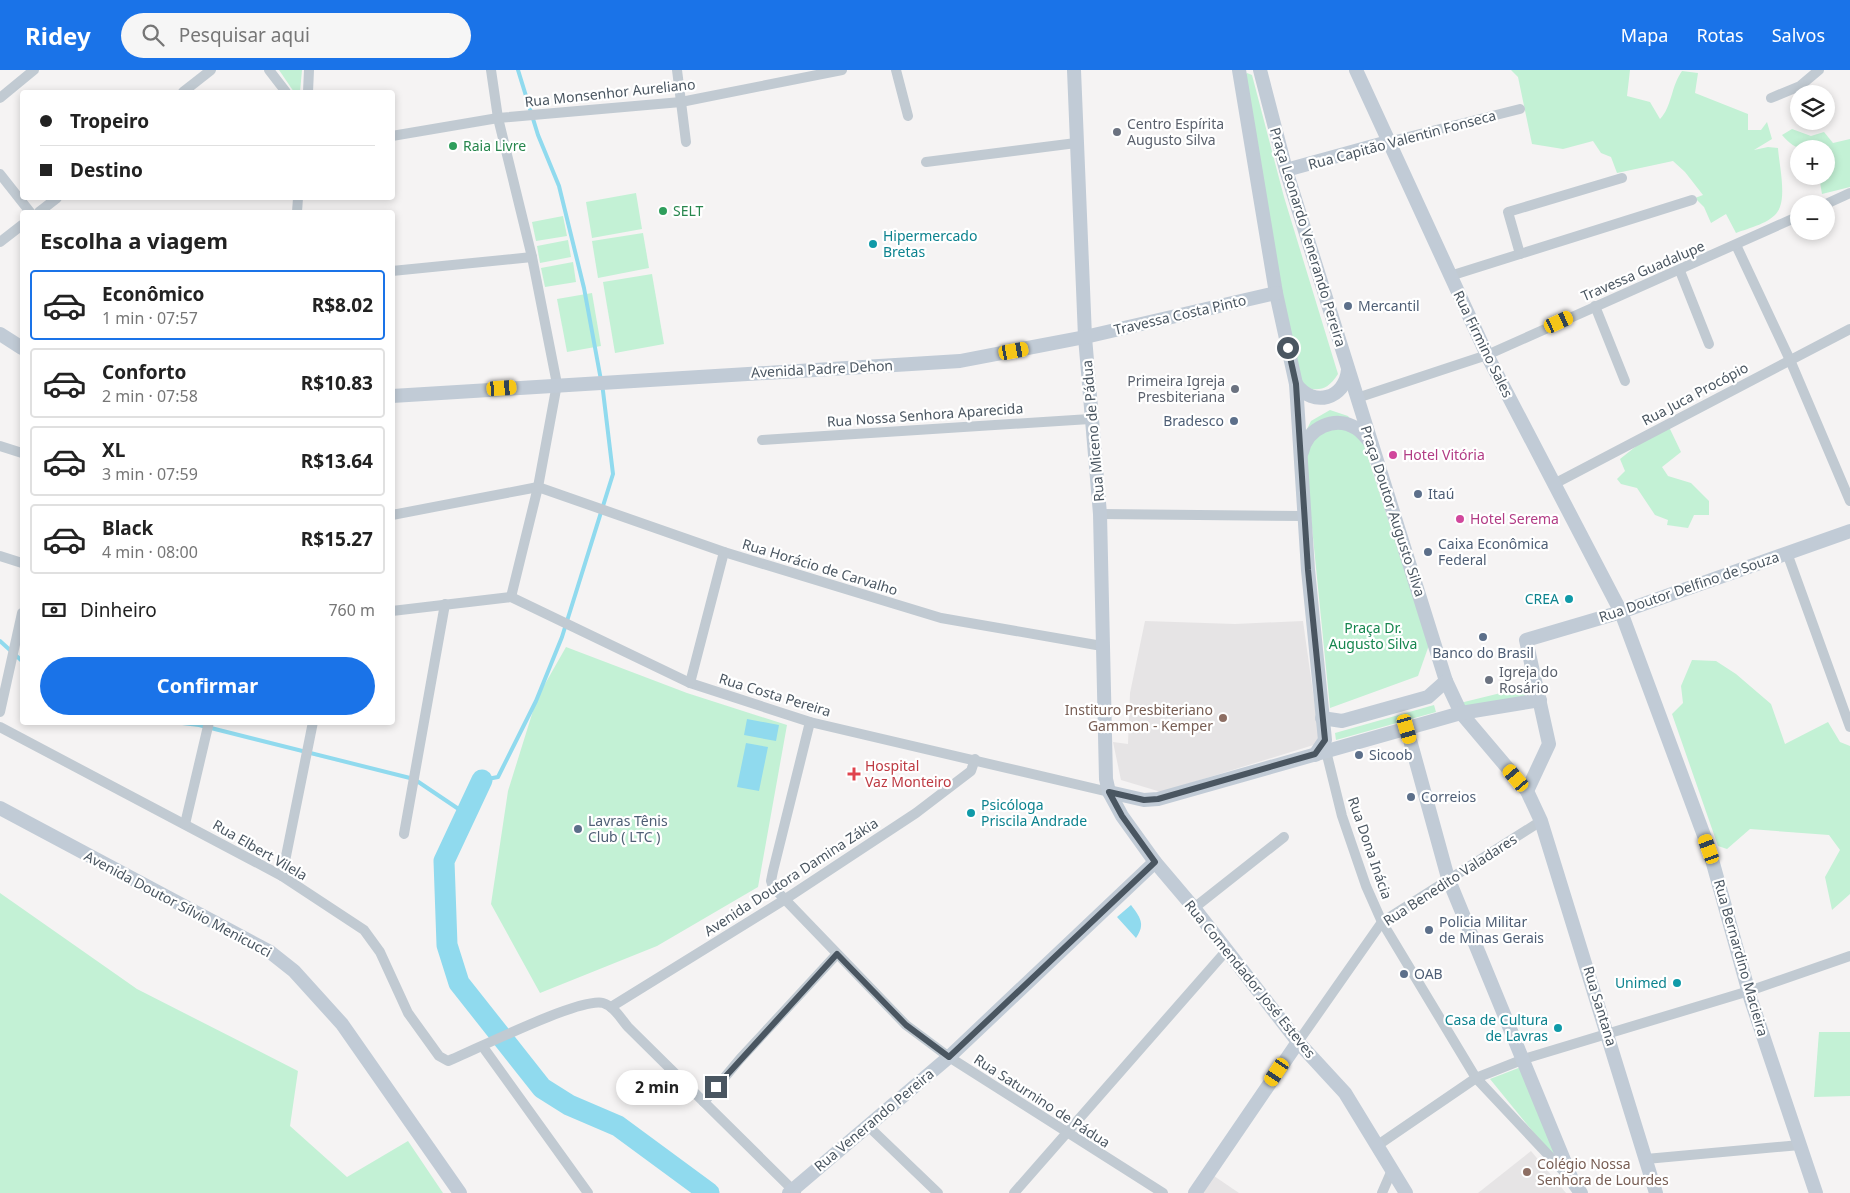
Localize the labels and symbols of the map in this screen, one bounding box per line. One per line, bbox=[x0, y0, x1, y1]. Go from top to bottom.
street label: Rua Monsenhor Aureliano bbox=[524, 74, 696, 111]
street label: Rua Capitão Valentin Fonseca bbox=[1306, 105, 1498, 174]
place label: Centro Espírita Augusto Silva bbox=[1127, 114, 1224, 149]
street label: Praça Leonardo Venerando Pereira bbox=[1266, 125, 1351, 349]
marker: Centro Espírita Augusto Silva bbox=[1111, 126, 1123, 138]
place label: Raia Livre bbox=[463, 136, 526, 155]
marker: Raia Livre bbox=[447, 140, 459, 152]
place label: SELT bbox=[673, 201, 704, 220]
marker: SELT bbox=[657, 205, 669, 217]
place label: Hipermercado Bretas bbox=[883, 226, 977, 261]
street label: Travessa Guadalupe bbox=[1578, 236, 1707, 305]
marker: Hipermercado Bretas bbox=[867, 238, 879, 250]
street label: Rua Firmino Sales bbox=[1449, 287, 1518, 401]
street label: Travessa Costa Pinto bbox=[1112, 290, 1248, 339]
place label: Mercantil bbox=[1358, 296, 1420, 315]
marker: Mercantil bbox=[1342, 300, 1354, 312]
car bbox=[1542, 309, 1575, 335]
route start bbox=[1277, 337, 1299, 359]
car bbox=[997, 341, 1030, 361]
street label: Avenida Padre Dehon bbox=[750, 355, 893, 382]
street label: Rua Juca Procópio bbox=[1638, 358, 1751, 430]
street label: Rua Miceno de Pádua bbox=[1077, 359, 1108, 503]
place label: Primeira Igreja Presbiteriana bbox=[1127, 371, 1225, 406]
car bbox=[486, 379, 517, 397]
marker: Primeira Igreja Presbiteriana bbox=[1229, 383, 1241, 395]
street label: Rua Nossa Senhora Aparecida bbox=[826, 398, 1024, 431]
place label: Bradesco bbox=[1163, 411, 1224, 430]
marker: Bradesco bbox=[1228, 415, 1240, 427]
street label: Praça Doutor Augusto Silva bbox=[1357, 423, 1430, 599]
place label: Hotel Vitória bbox=[1403, 445, 1485, 464]
marker: Hotel Vitória bbox=[1387, 449, 1399, 461]
place label: Itaú bbox=[1428, 484, 1454, 503]
marker: Itaú bbox=[1412, 488, 1424, 500]
place label: Hotel Serema bbox=[1470, 509, 1559, 528]
marker: Hotel Serema bbox=[1454, 513, 1466, 525]
street label: Rua Horácio de Carvalho bbox=[740, 534, 900, 599]
place label: Caixa Econômica Federal bbox=[1438, 534, 1549, 569]
marker: Caixa Econômica Federal bbox=[1422, 546, 1434, 558]
street label: Rua Doutor Delfino de Souza bbox=[1596, 547, 1781, 626]
place label: CREA bbox=[1525, 589, 1559, 608]
marker: CREA bbox=[1563, 593, 1575, 605]
park label: Praça Dr. Augusto Silva bbox=[1329, 618, 1417, 653]
marker: Banco do Brasil bbox=[1477, 631, 1489, 643]
place label: Banco do Brasil bbox=[1432, 643, 1534, 662]
place label: Igreja do Rosário bbox=[1499, 662, 1558, 697]
street label: Rua Costa Pereira bbox=[717, 668, 833, 721]
marker: Igreja do Rosário bbox=[1483, 674, 1495, 686]
place label: Instituro Presbiteriano Gammon - Kemper bbox=[1065, 700, 1213, 735]
marker: Instituro Presbiteriano Gammon - Kemper bbox=[1217, 712, 1229, 724]
car bbox=[1395, 713, 1418, 745]
place label: Sicoob bbox=[1369, 745, 1413, 764]
marker: Sicoob bbox=[1353, 749, 1365, 761]
place label: Hospital Vaz Monteiro bbox=[865, 756, 952, 791]
car bbox=[1500, 762, 1531, 794]
marker: Hospital Vaz Monteiro bbox=[847, 767, 861, 781]
place label: Correios bbox=[1421, 787, 1477, 806]
marker: Correios bbox=[1405, 791, 1417, 803]
street label: Rua Dona Inácia bbox=[1344, 794, 1397, 902]
place label: Psicóloga Priscila Andrade bbox=[981, 795, 1087, 830]
marker: Psicóloga Priscila Andrade bbox=[965, 807, 977, 819]
place label: Lavras Tênis Club ( LTC ) bbox=[588, 811, 668, 846]
street label: Avenida Doutora Damina Zákia bbox=[700, 813, 881, 940]
street label: Rua Elbert Vilela bbox=[210, 815, 311, 884]
marker: Lavras Tênis Club ( LTC ) bbox=[572, 823, 584, 835]
street label: Rua Benedito Valadares bbox=[1379, 829, 1520, 930]
car bbox=[1696, 832, 1721, 866]
street label: Avenida Doutor Sílvio Menicucci bbox=[81, 846, 275, 961]
street label: Rua Bernardino Macieira bbox=[1710, 877, 1773, 1039]
street label: Rua Comendador José Esteves bbox=[1181, 896, 1320, 1062]
place label: Policia Militar de Minas Gerais bbox=[1439, 912, 1544, 947]
marker: Policia Militar de Minas Gerais bbox=[1423, 924, 1435, 936]
place label: OAB bbox=[1414, 964, 1443, 983]
street label: Rua Santana bbox=[1579, 964, 1622, 1048]
marker: OAB bbox=[1398, 968, 1410, 980]
place label: Unimed bbox=[1615, 973, 1667, 992]
marker: Unimed bbox=[1671, 977, 1683, 989]
place label: Casa de Cultura de Lavras bbox=[1445, 1010, 1548, 1045]
marker: Casa de Cultura de Lavras bbox=[1552, 1022, 1564, 1034]
street label: Rua Saturnino de Pádua bbox=[971, 1049, 1114, 1152]
car bbox=[1262, 1055, 1291, 1089]
street label: Rua Venerando Pereira bbox=[810, 1064, 938, 1175]
callout: 2 min bbox=[616, 1070, 698, 1104]
route end bbox=[705, 1076, 727, 1098]
place label: Colégio Nossa Senhora de Lourdes bbox=[1537, 1154, 1669, 1189]
marker: Colégio Nossa Senhora de Lourdes bbox=[1521, 1166, 1533, 1178]

